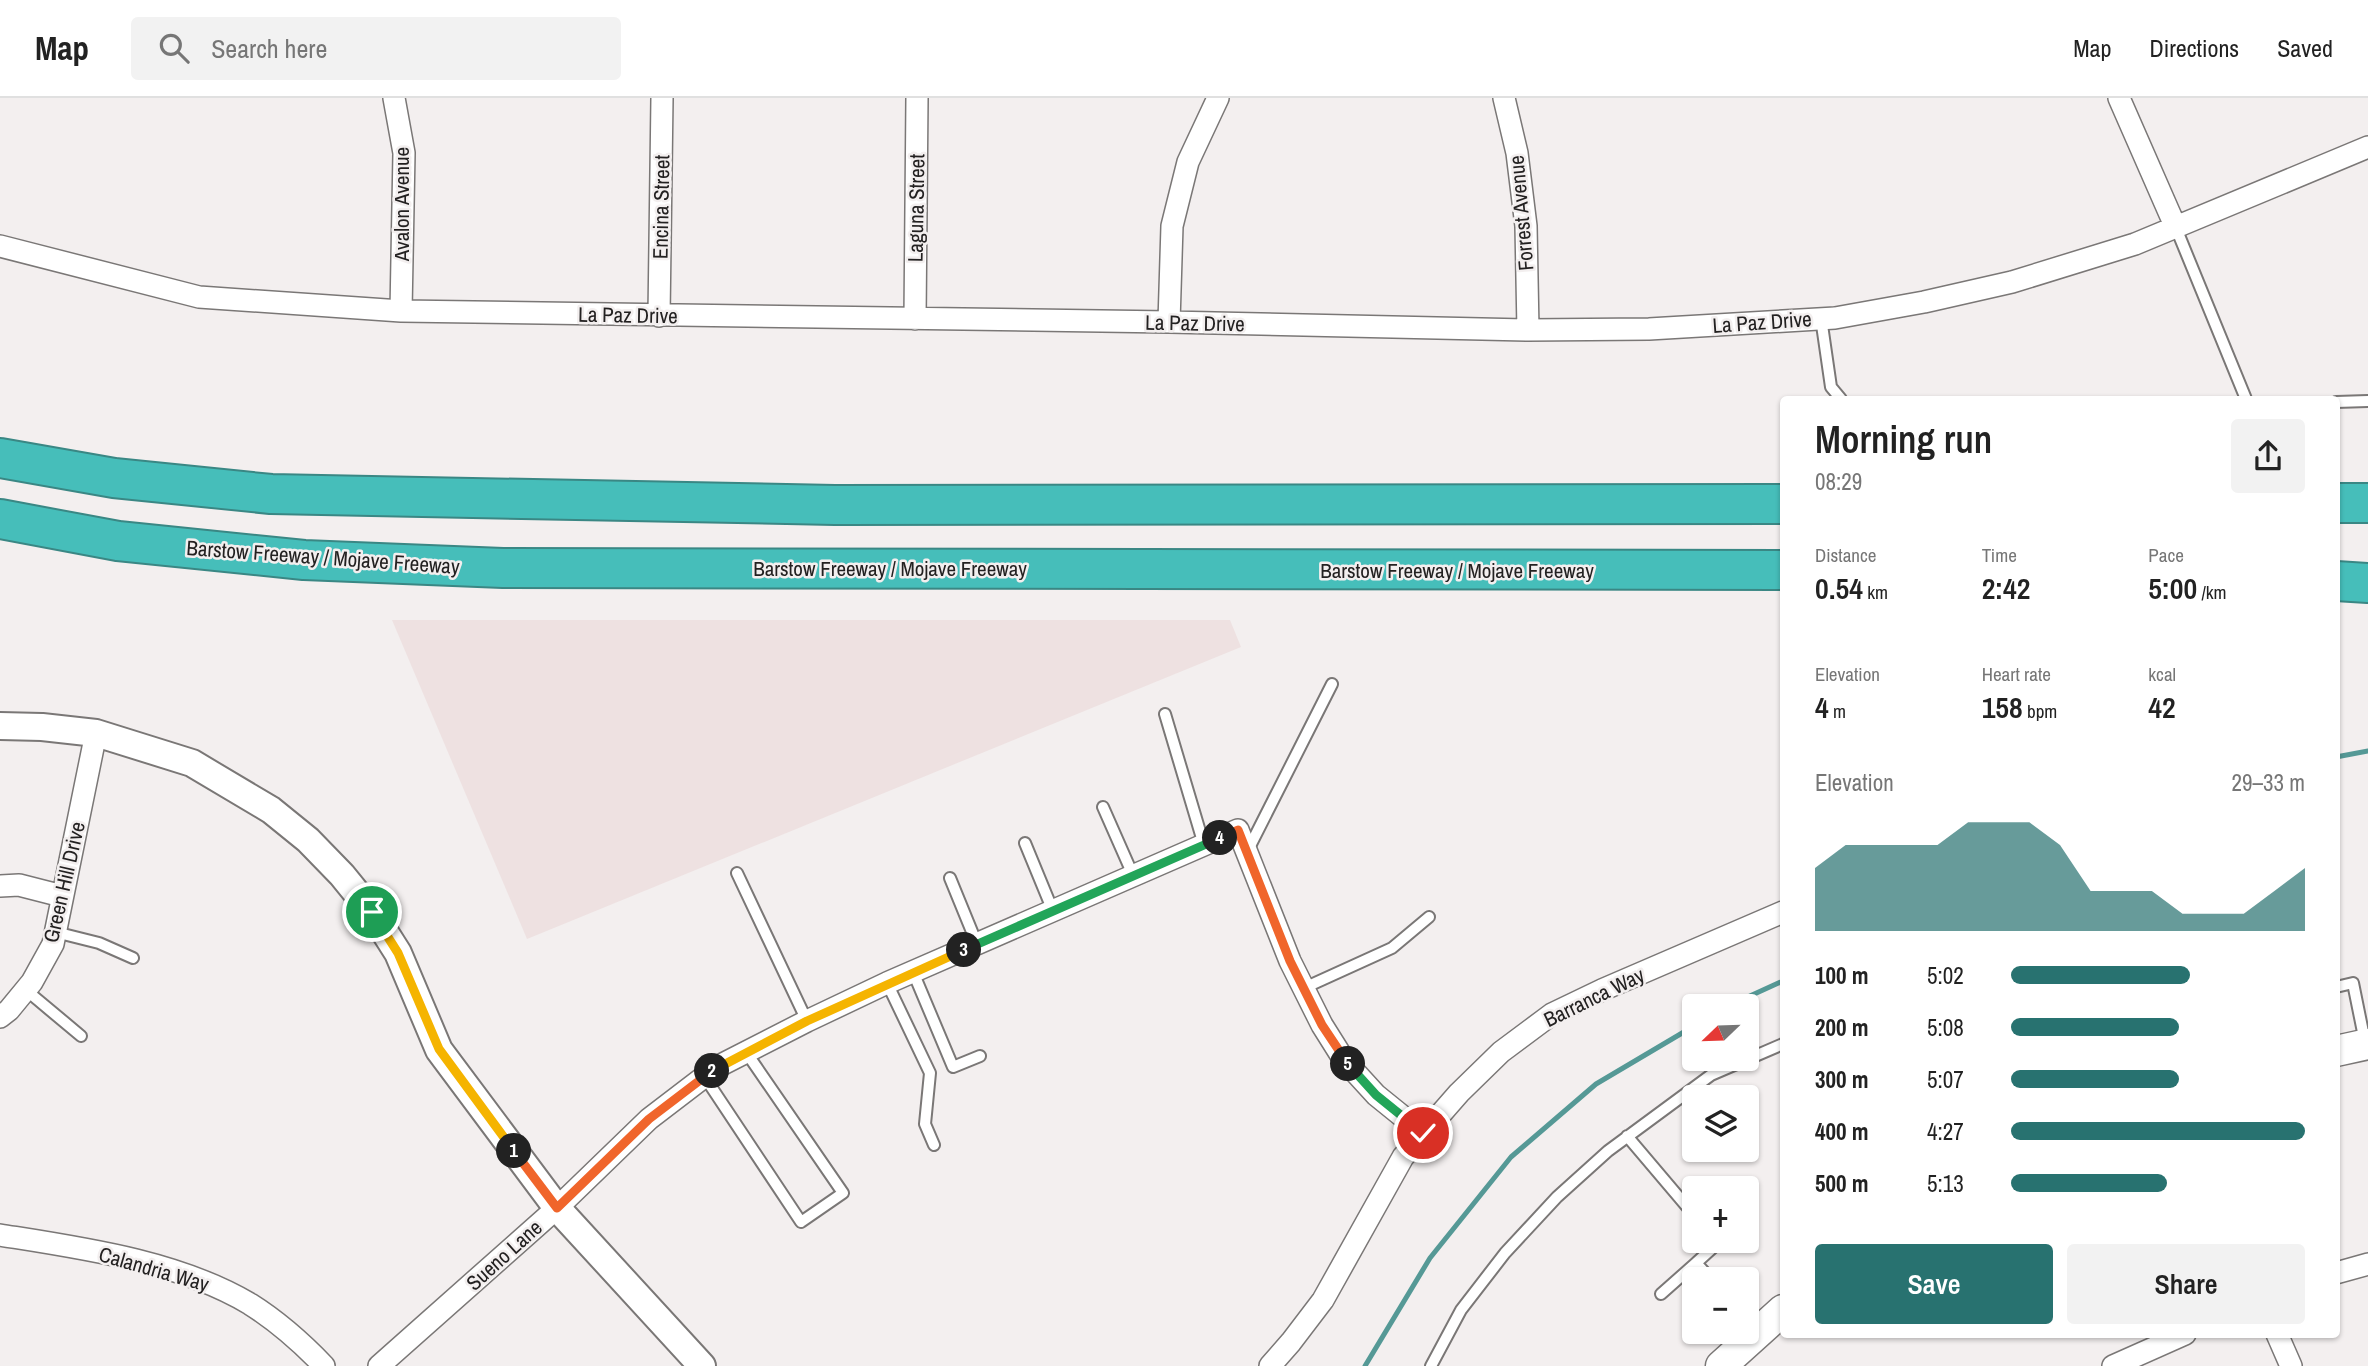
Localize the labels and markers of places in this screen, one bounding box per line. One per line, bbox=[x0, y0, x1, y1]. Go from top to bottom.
pin: 4 bbox=[1202, 820, 1238, 856]
pin bbox=[342, 882, 402, 942]
pin: 3 bbox=[946, 932, 982, 968]
pin: 5 bbox=[1330, 1046, 1366, 1082]
pin: 2 bbox=[694, 1054, 730, 1088]
pin bbox=[1393, 1103, 1453, 1163]
pin: 1 bbox=[496, 1134, 532, 1168]

